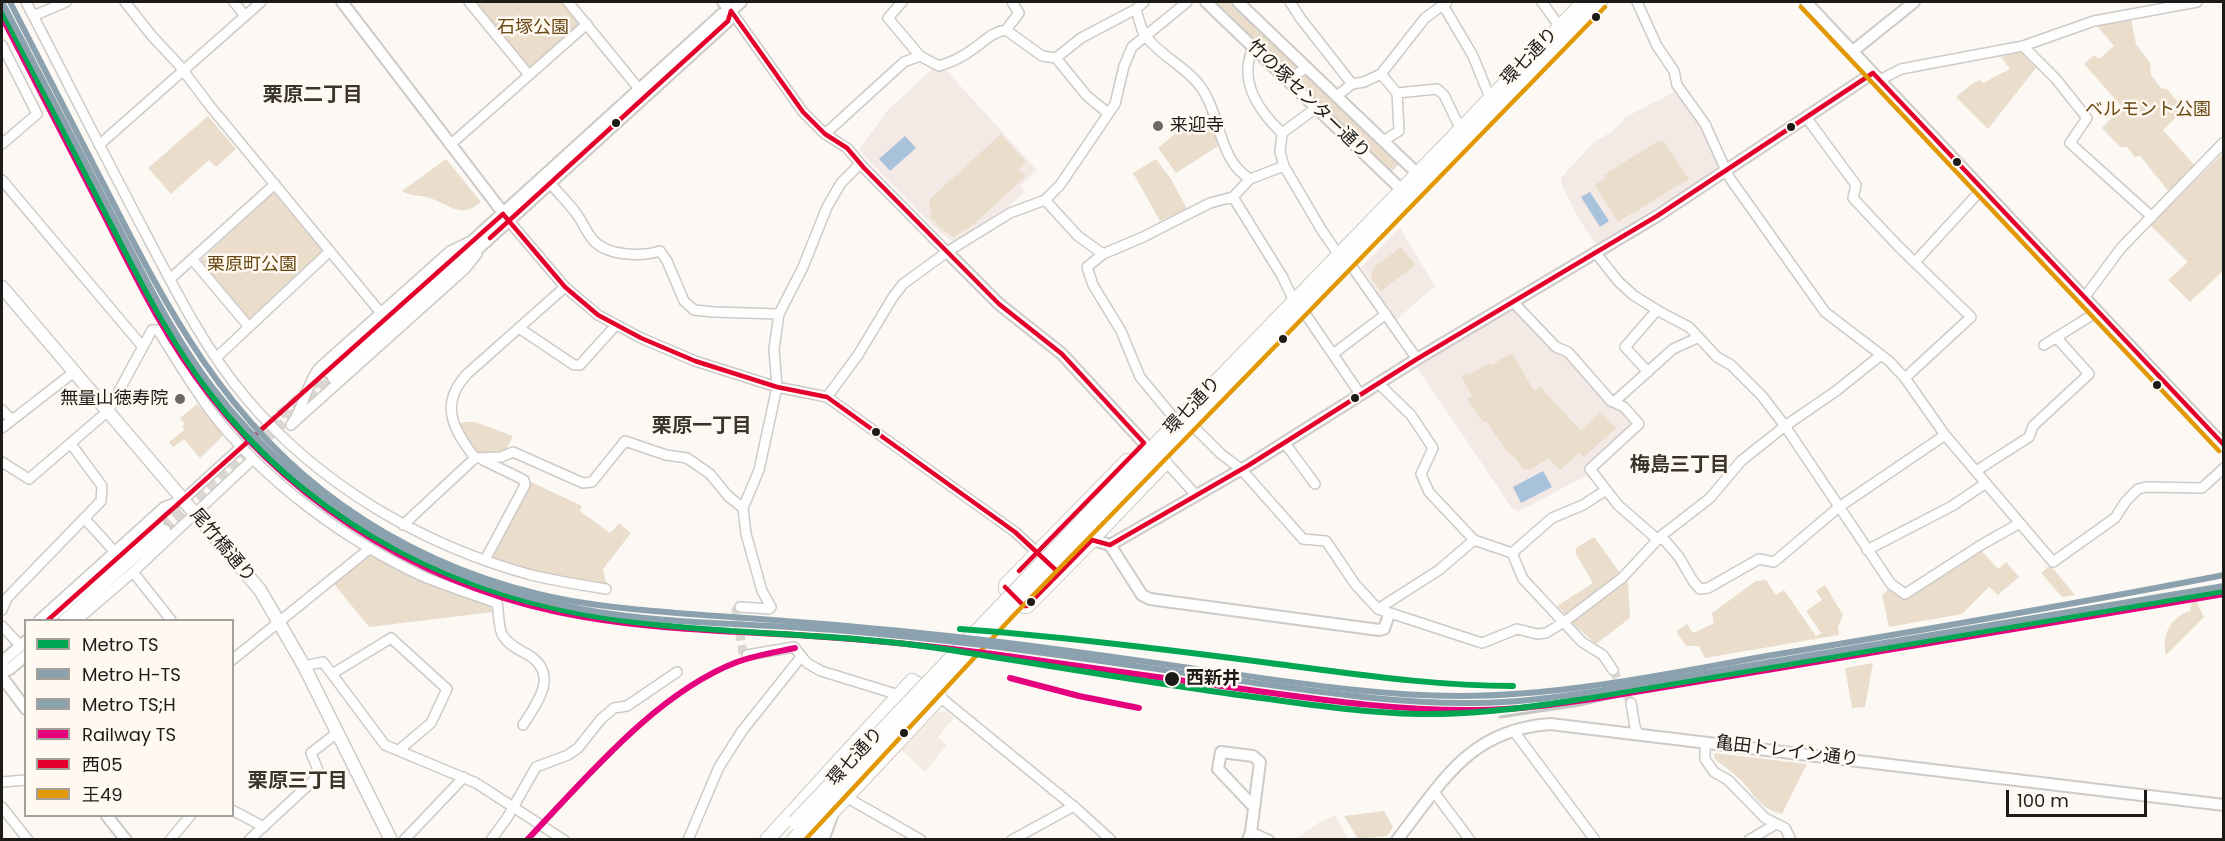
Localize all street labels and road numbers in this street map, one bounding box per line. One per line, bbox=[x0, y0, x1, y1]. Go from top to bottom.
street label: 環七通り bbox=[1497, 24, 1563, 90]
street label: 竹の塚センター通り bbox=[1242, 36, 1374, 164]
street label: 環七通り bbox=[1160, 373, 1226, 439]
street label: 尾竹橋通り bbox=[185, 505, 259, 587]
street label: 環七通り bbox=[824, 723, 888, 791]
street label: 亀田トレイン通り bbox=[1714, 733, 1860, 771]

